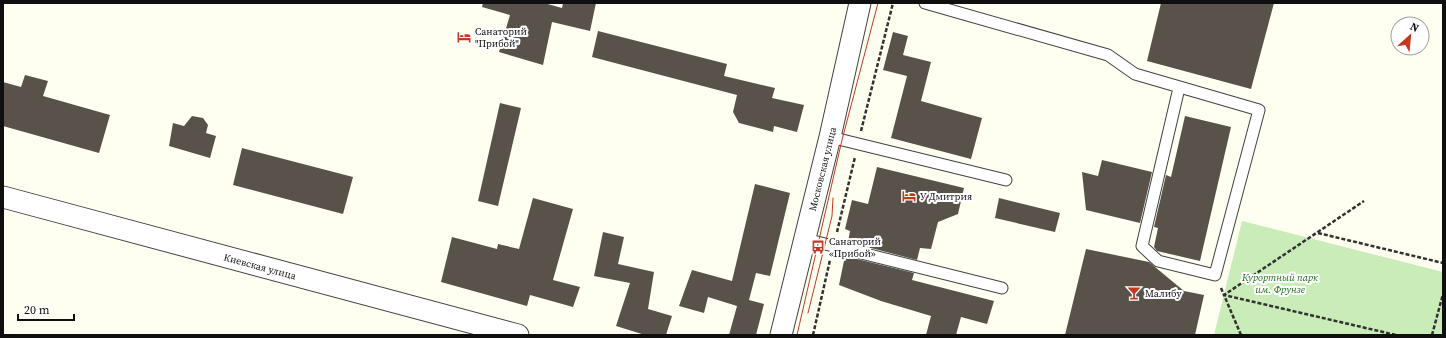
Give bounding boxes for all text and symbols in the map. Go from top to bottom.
north arrow [1390,16,1430,56]
text: N [1407,19,1421,36]
place label: Санаторий "Прибой" [475,25,528,50]
hotel icon: Санаторий "Прибой" [456,29,472,45]
street label: Московская улица [806,125,839,213]
hotel icon: У Дмитрия [901,188,917,204]
place label: У Дмитрия [920,190,972,203]
place label: Санаторий «Прибой» [829,235,882,260]
bus stop icon: Санаторий «Прибой» [810,239,826,255]
street label: Киевская улица [222,251,298,283]
park label: Курортный парк им. Фрунзе [1241,271,1318,296]
bar icon: Малибу [1126,285,1142,301]
place label: Малибу [1145,287,1182,300]
scale bar [18,296,74,322]
text: 20 m [24,302,50,318]

